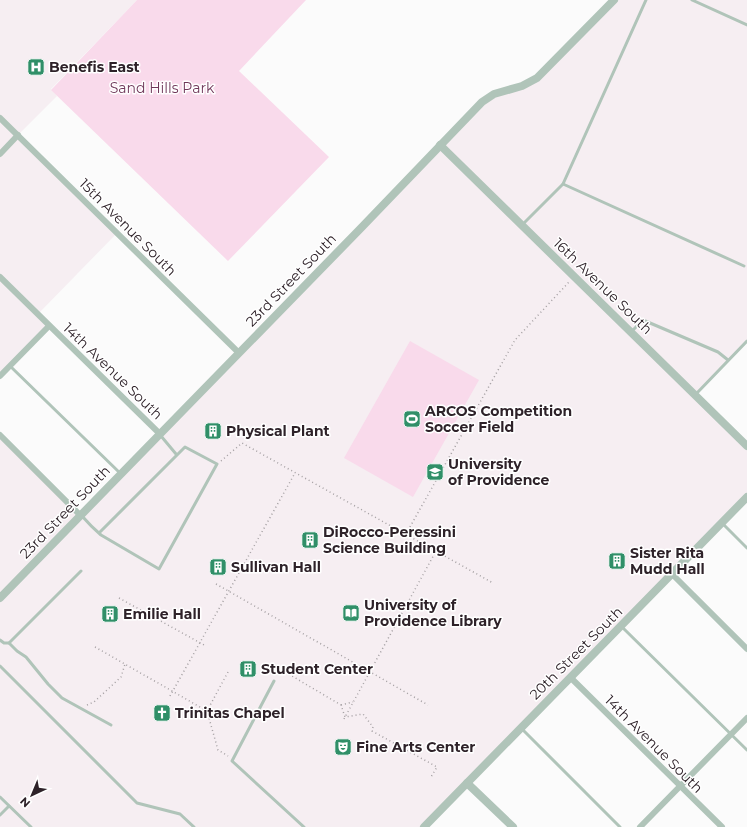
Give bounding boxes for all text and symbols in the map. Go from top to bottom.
hospital icon: Benefis East [26,57,46,77]
place label: Benefis East [49,58,140,76]
park label: Sand Hills Park [110,79,215,97]
street label: 15th Avenue South [76,175,180,279]
street label: 23rd Street South [242,230,340,330]
street label: 16th Avenue South [550,234,656,338]
street label: 14th Avenue South [59,319,167,423]
place label: ARCOS Competition Soccer Field [424,402,572,436]
sports icon: ARCOS Competition Soccer Field [402,409,422,429]
building icon: Physical Plant [203,421,223,441]
place label: Physical Plant [226,422,330,440]
place label: University of Providence [448,455,550,489]
street label: 23rd Street South [16,462,114,562]
school or university icon: University of Providence [425,462,445,482]
place label: DiRocco-Peressini Science Building [323,523,456,557]
building icon: DiRocco-Peressini Science Building [300,530,320,550]
place label: Sister Rita Mudd Hall [630,544,705,578]
building icon: Sister Rita Mudd Hall [607,551,627,571]
building icon: Sullivan Hall [208,557,228,577]
place label: Sullivan Hall [231,558,321,576]
place label: University of Providence Library [364,596,502,630]
library icon: University of Providence Library [341,603,361,623]
street label: 20th Street South [526,603,626,703]
building icon: Emilie Hall [100,604,120,624]
place label: Emilie Hall [123,605,201,623]
building icon: Student Center [238,659,258,679]
place label: Student Center [261,660,373,678]
street label: 14th Avenue South [601,691,707,797]
church icon: Trinitas Chapel [152,703,172,723]
place label: Trinitas Chapel [175,704,285,722]
theatre icon: Fine Arts Center [333,737,353,757]
place label: Fine Arts Center [356,738,475,756]
north arrow [12,775,52,815]
text: N [17,794,33,810]

